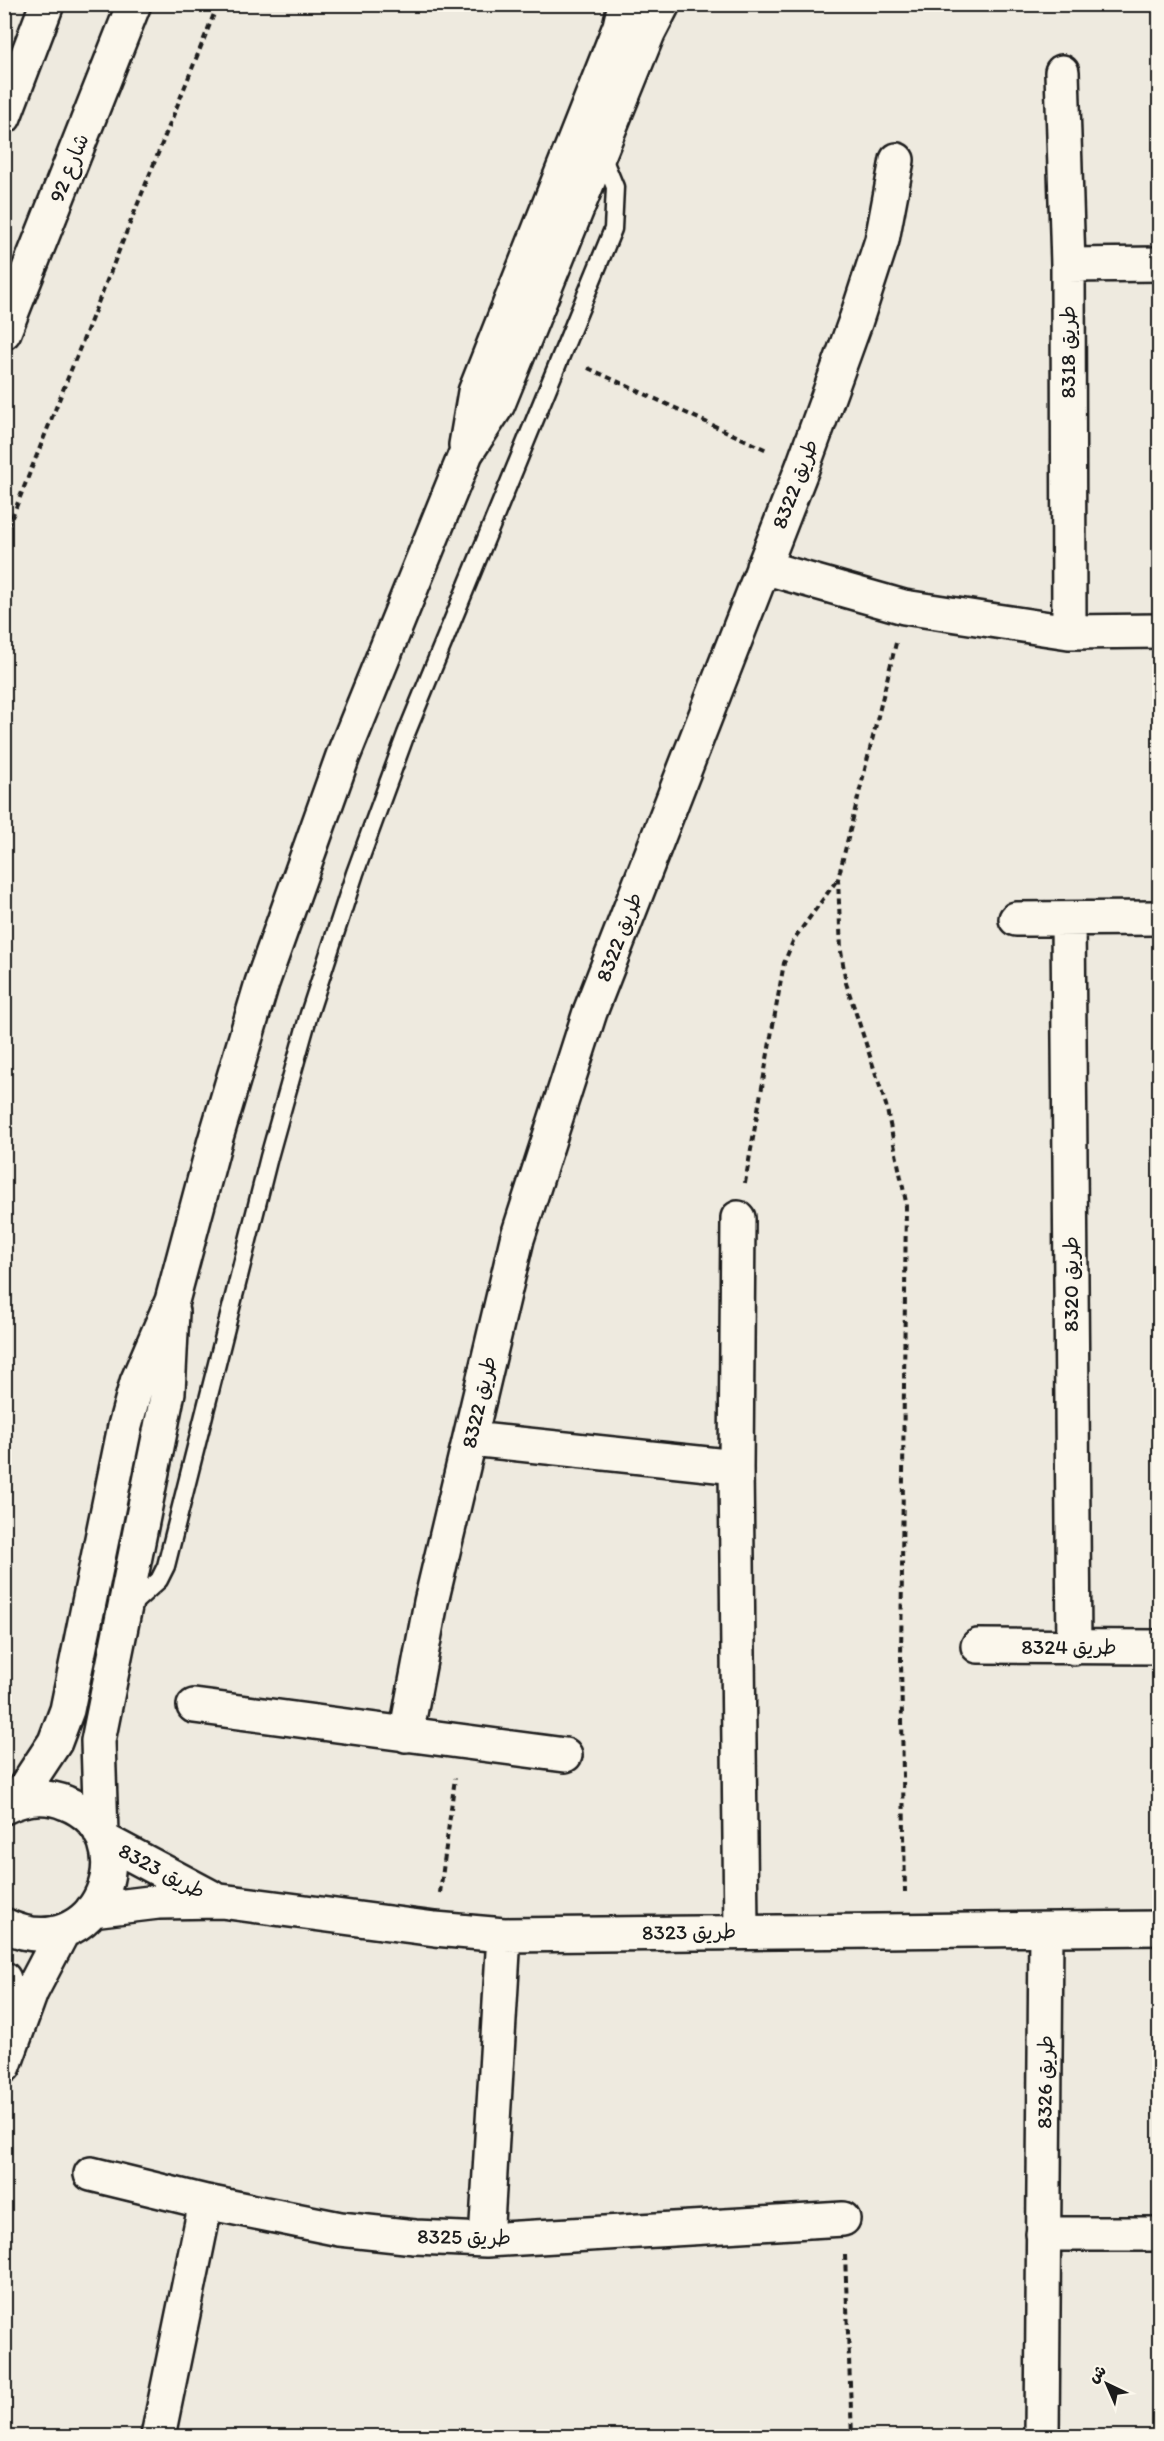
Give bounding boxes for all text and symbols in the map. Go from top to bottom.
street label: شارع 92 [43,130,96,207]
street label: طريق 8318 [1055,305,1080,399]
street label: طريق 8322 [766,436,823,532]
street label: طريق 8322 [590,889,647,985]
street label: طريق 8320 [1058,1236,1083,1332]
street label: طريق 8322 [456,1353,501,1450]
street label: طريق 8324 [1021,1634,1117,1659]
street label: طريق 8323 [115,1837,210,1904]
street label: طريق 8323 [642,1918,736,1945]
street label: طريق 8326 [1031,2035,1058,2129]
street label: طريق 8325 [417,2223,511,2250]
north arrow [1077,2354,1137,2414]
text: ش [1084,2361,1110,2387]

